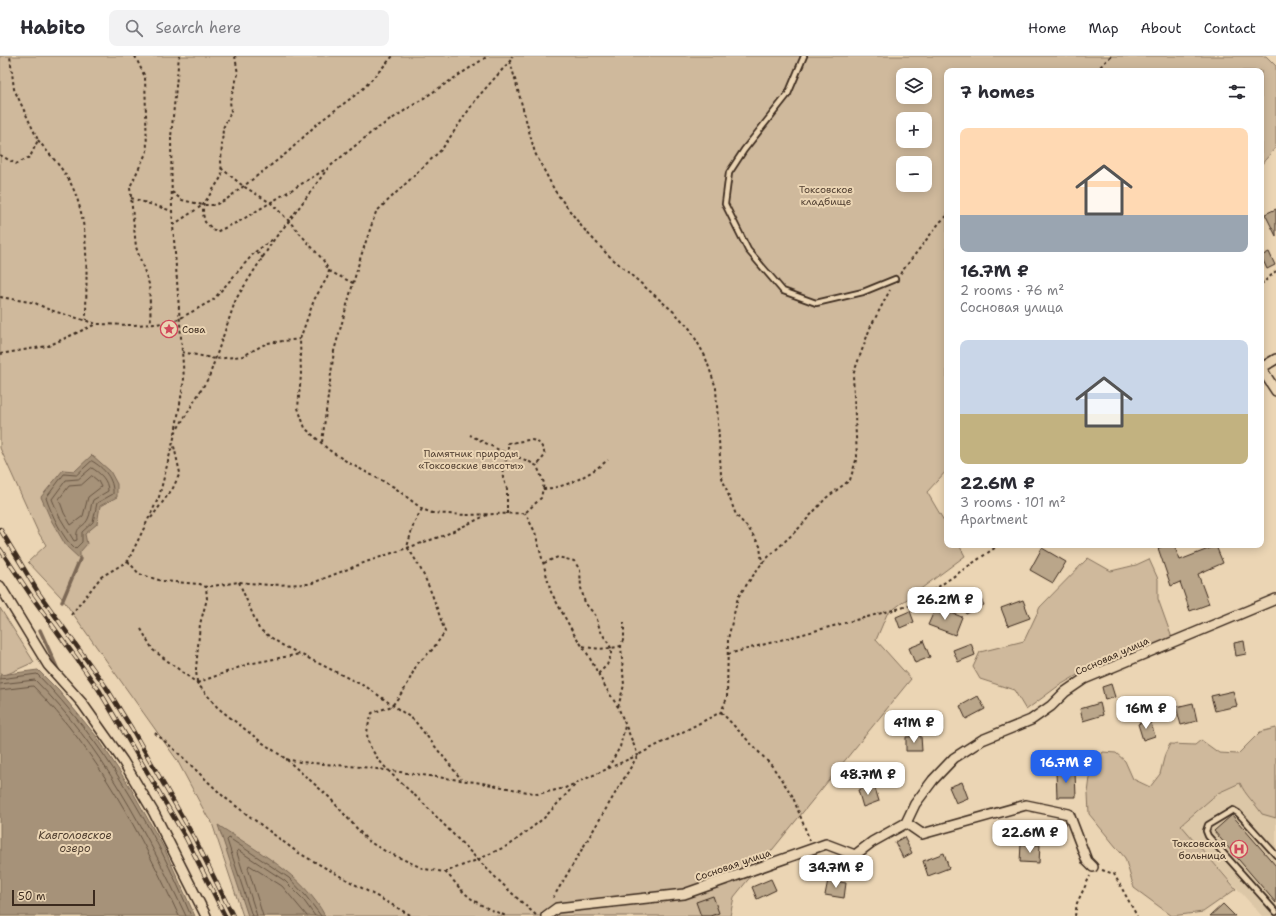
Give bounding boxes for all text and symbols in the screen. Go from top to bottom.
search box [109,10,389,46]
text: Habito [20,15,85,40]
icon: search [123,17,145,39]
text: Search here [155,18,241,38]
text: Home [1028,19,1067,37]
text: Map [1089,19,1119,37]
text: About [1141,19,1182,37]
text: Contact [1204,19,1256,37]
map controls [896,68,932,192]
button: layers [896,68,932,104]
text: 7 homes [960,81,1035,103]
icon: filters [1226,81,1248,103]
button: + [896,112,932,148]
icon: home [1068,154,1140,226]
button: − [896,156,932,192]
park label: Токсовское кладбище [799,183,853,208]
text: 16.7M ₽ [960,260,1029,282]
text: 2 rooms · 76 m² [960,282,1064,299]
text: Сосновая улица [960,299,1063,316]
place icon: Сова [159,319,179,339]
place label: Сова [182,323,206,336]
icon: home [1068,366,1140,438]
park label: Памятник природы «Токсовские высоты» [418,447,524,472]
text: 22.6M ₽ [960,472,1035,494]
text: 3 rooms · 101 m² [960,494,1066,511]
text: Apartment [960,511,1028,528]
pin: 26.2M ₽ [908,587,982,621]
text: 26.2M ₽ [916,591,974,608]
street label: Сосновая улица [1073,634,1152,678]
pin: 16M ₽ [1118,696,1174,730]
text: 16M ₽ [1125,700,1167,717]
pin: 41M ₽ [886,710,942,744]
text: 41M ₽ [893,714,935,731]
pin: 16.7M ₽ [1029,750,1103,784]
text: 16.7M ₽ [1040,754,1092,771]
pin: 48.7M ₽ [831,762,905,796]
text: 48.7M ₽ [840,766,896,783]
pin: 22.6M ₽ [993,820,1067,854]
text: 22.6M ₽ [1001,824,1059,841]
water label: Кавголовское озеро [38,828,112,856]
place label: Токсовская больница [1172,837,1227,862]
hospital icon: Токсовская больница [1229,839,1249,859]
street label: Сосновая улица [693,846,773,884]
pin: 34.7M ₽ [799,855,873,889]
text: 34.7M ₽ [808,859,864,876]
scale bar [12,888,95,907]
text: 50 m [18,889,46,904]

